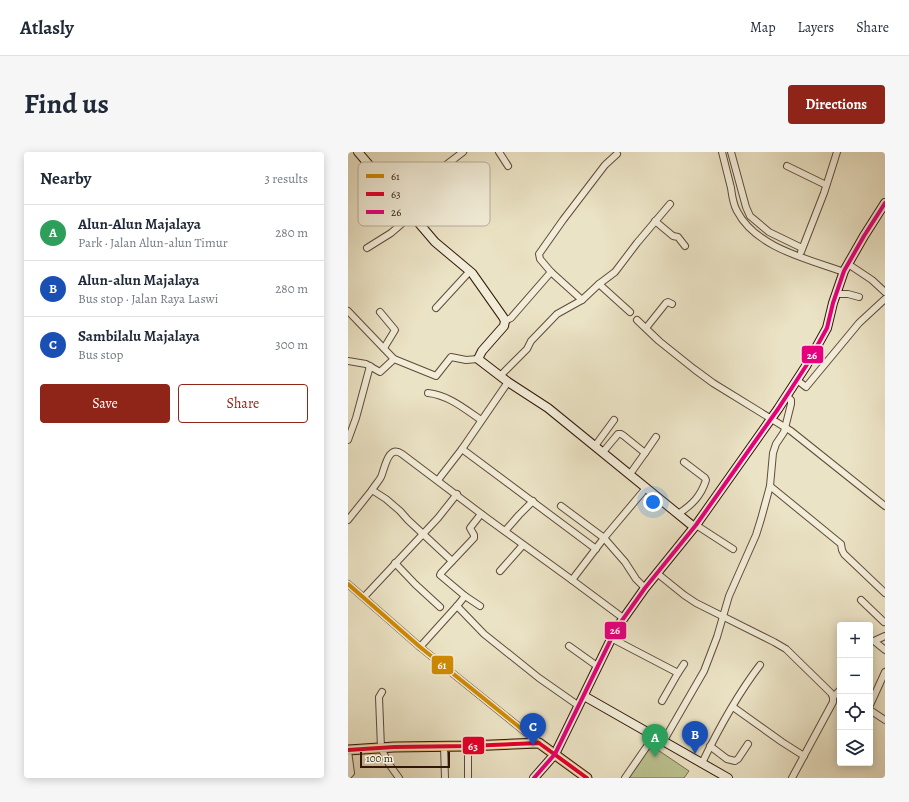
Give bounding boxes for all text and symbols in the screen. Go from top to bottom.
text: Atlasly [20,15,74,41]
text: Map [750,18,776,37]
text: Layers [798,18,834,37]
text: Share [856,18,889,37]
text: Find us [24,85,109,123]
button: Directions [788,85,885,124]
legend [358,162,490,226]
text: Nearby [40,167,91,190]
text: 61 [391,169,400,184]
text: 3 results [264,170,308,187]
text: 63 [391,187,401,202]
text: 26 [391,205,401,220]
text: Alun-Alun Majalaya [78,214,201,234]
text: A [49,224,57,241]
text: 280 m [275,224,308,241]
text: Park · Jalan Alun-alun Timur [78,234,228,251]
text: Alun-alun Majalaya [78,270,200,290]
text: B [49,280,57,297]
text: 280 m [275,280,308,297]
text: Bus stop · Jalan Raya Laswi [78,290,218,307]
text: Sambilalu Majalaya [78,326,200,346]
text: C [49,336,57,353]
text: 300 m [275,336,308,353]
line badge: 26 [801,345,824,364]
text: Bus stop [78,346,123,363]
text: 26 [807,348,817,363]
button: Save [40,384,170,423]
button: Share [178,384,308,423]
your location [643,492,663,512]
line badge: 26 [604,621,627,640]
map controls [837,622,873,766]
button: + [837,622,873,658]
text: 26 [610,623,620,638]
line badge: 61 [431,655,454,675]
text: 61 [437,658,447,673]
button: − [837,658,873,694]
button: locate [837,694,873,730]
pin: C [520,713,546,746]
pin: B [682,721,708,754]
pin: A [642,724,668,757]
button: layers [837,730,873,766]
line badge: 63 [462,736,485,755]
text: 63 [468,739,478,754]
scale bar [360,750,450,769]
text: 100 m [366,751,393,766]

